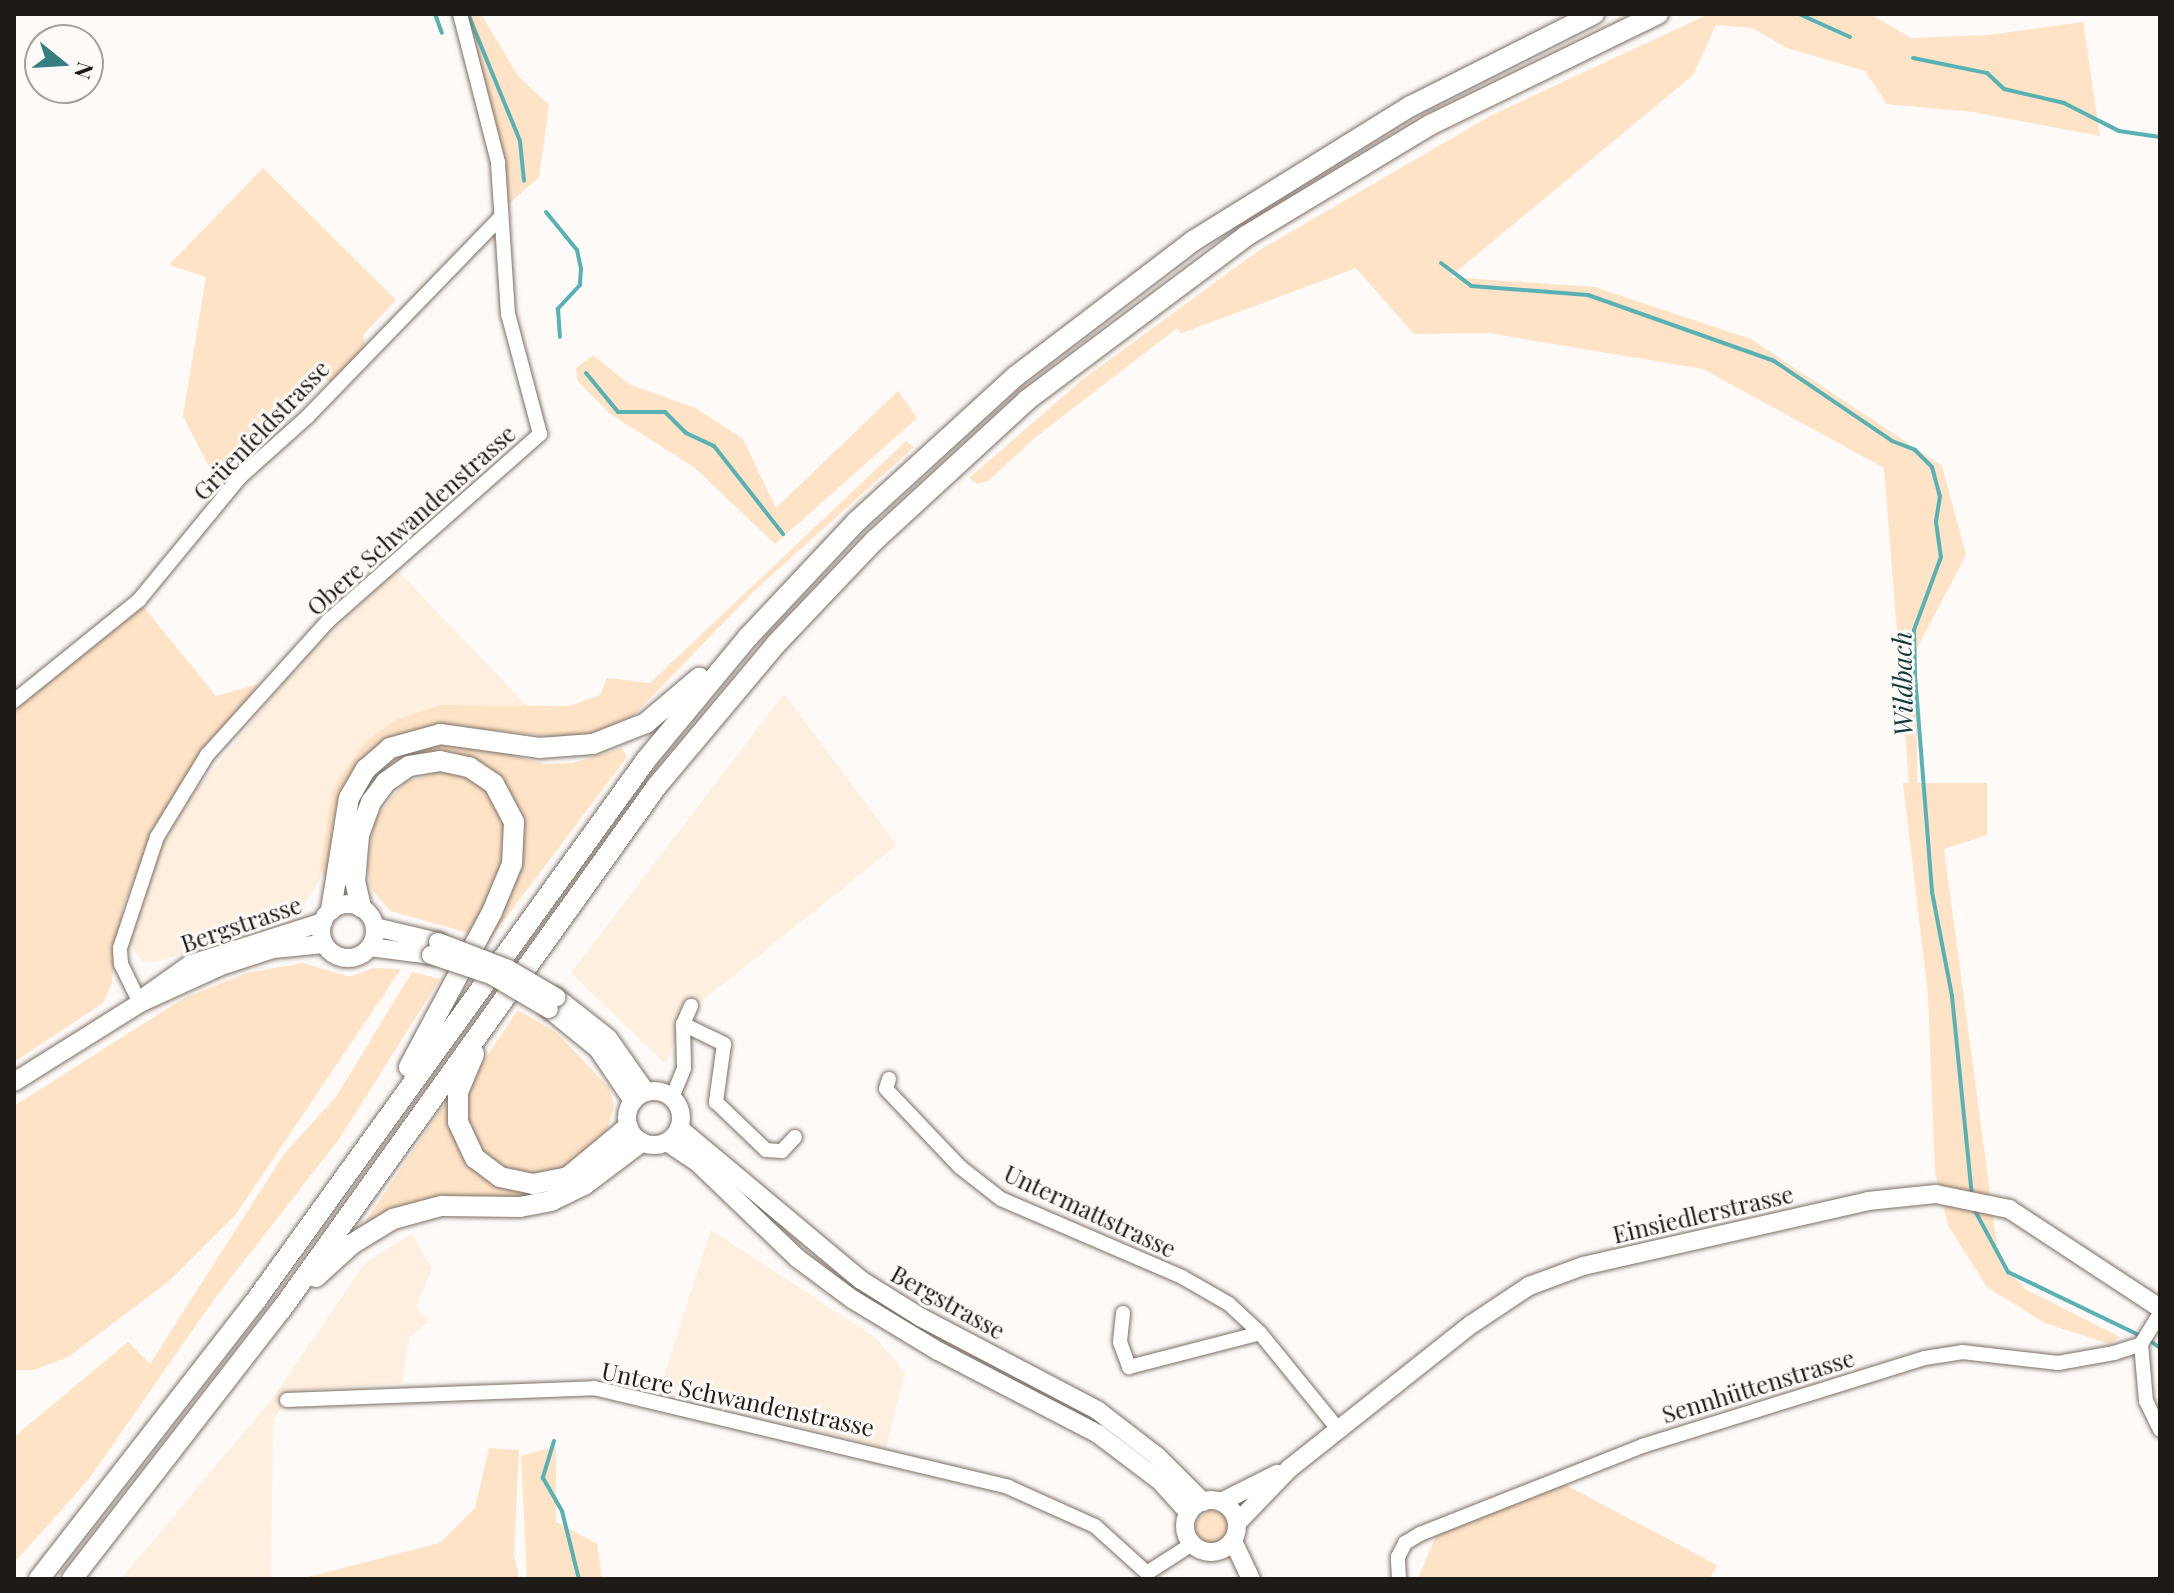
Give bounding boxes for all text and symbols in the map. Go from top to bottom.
north arrow [24,24,104,104]
text: N [68,59,102,83]
street label: Grüenfeldstrasse [187,354,335,506]
street label: Obere Schwandenstrasse [301,419,521,621]
water label: Wildbach [1885,631,1919,737]
street label: Bergstrasse [177,890,305,958]
street label: Untermattstrasse [999,1159,1181,1263]
street label: Einsiedlerstrasse [1610,1179,1796,1249]
street label: Bergstrasse [886,1259,1010,1345]
street label: Sennhüttenstrasse [1658,1343,1858,1429]
street label: Untere Schwandenstrasse [599,1356,877,1442]

